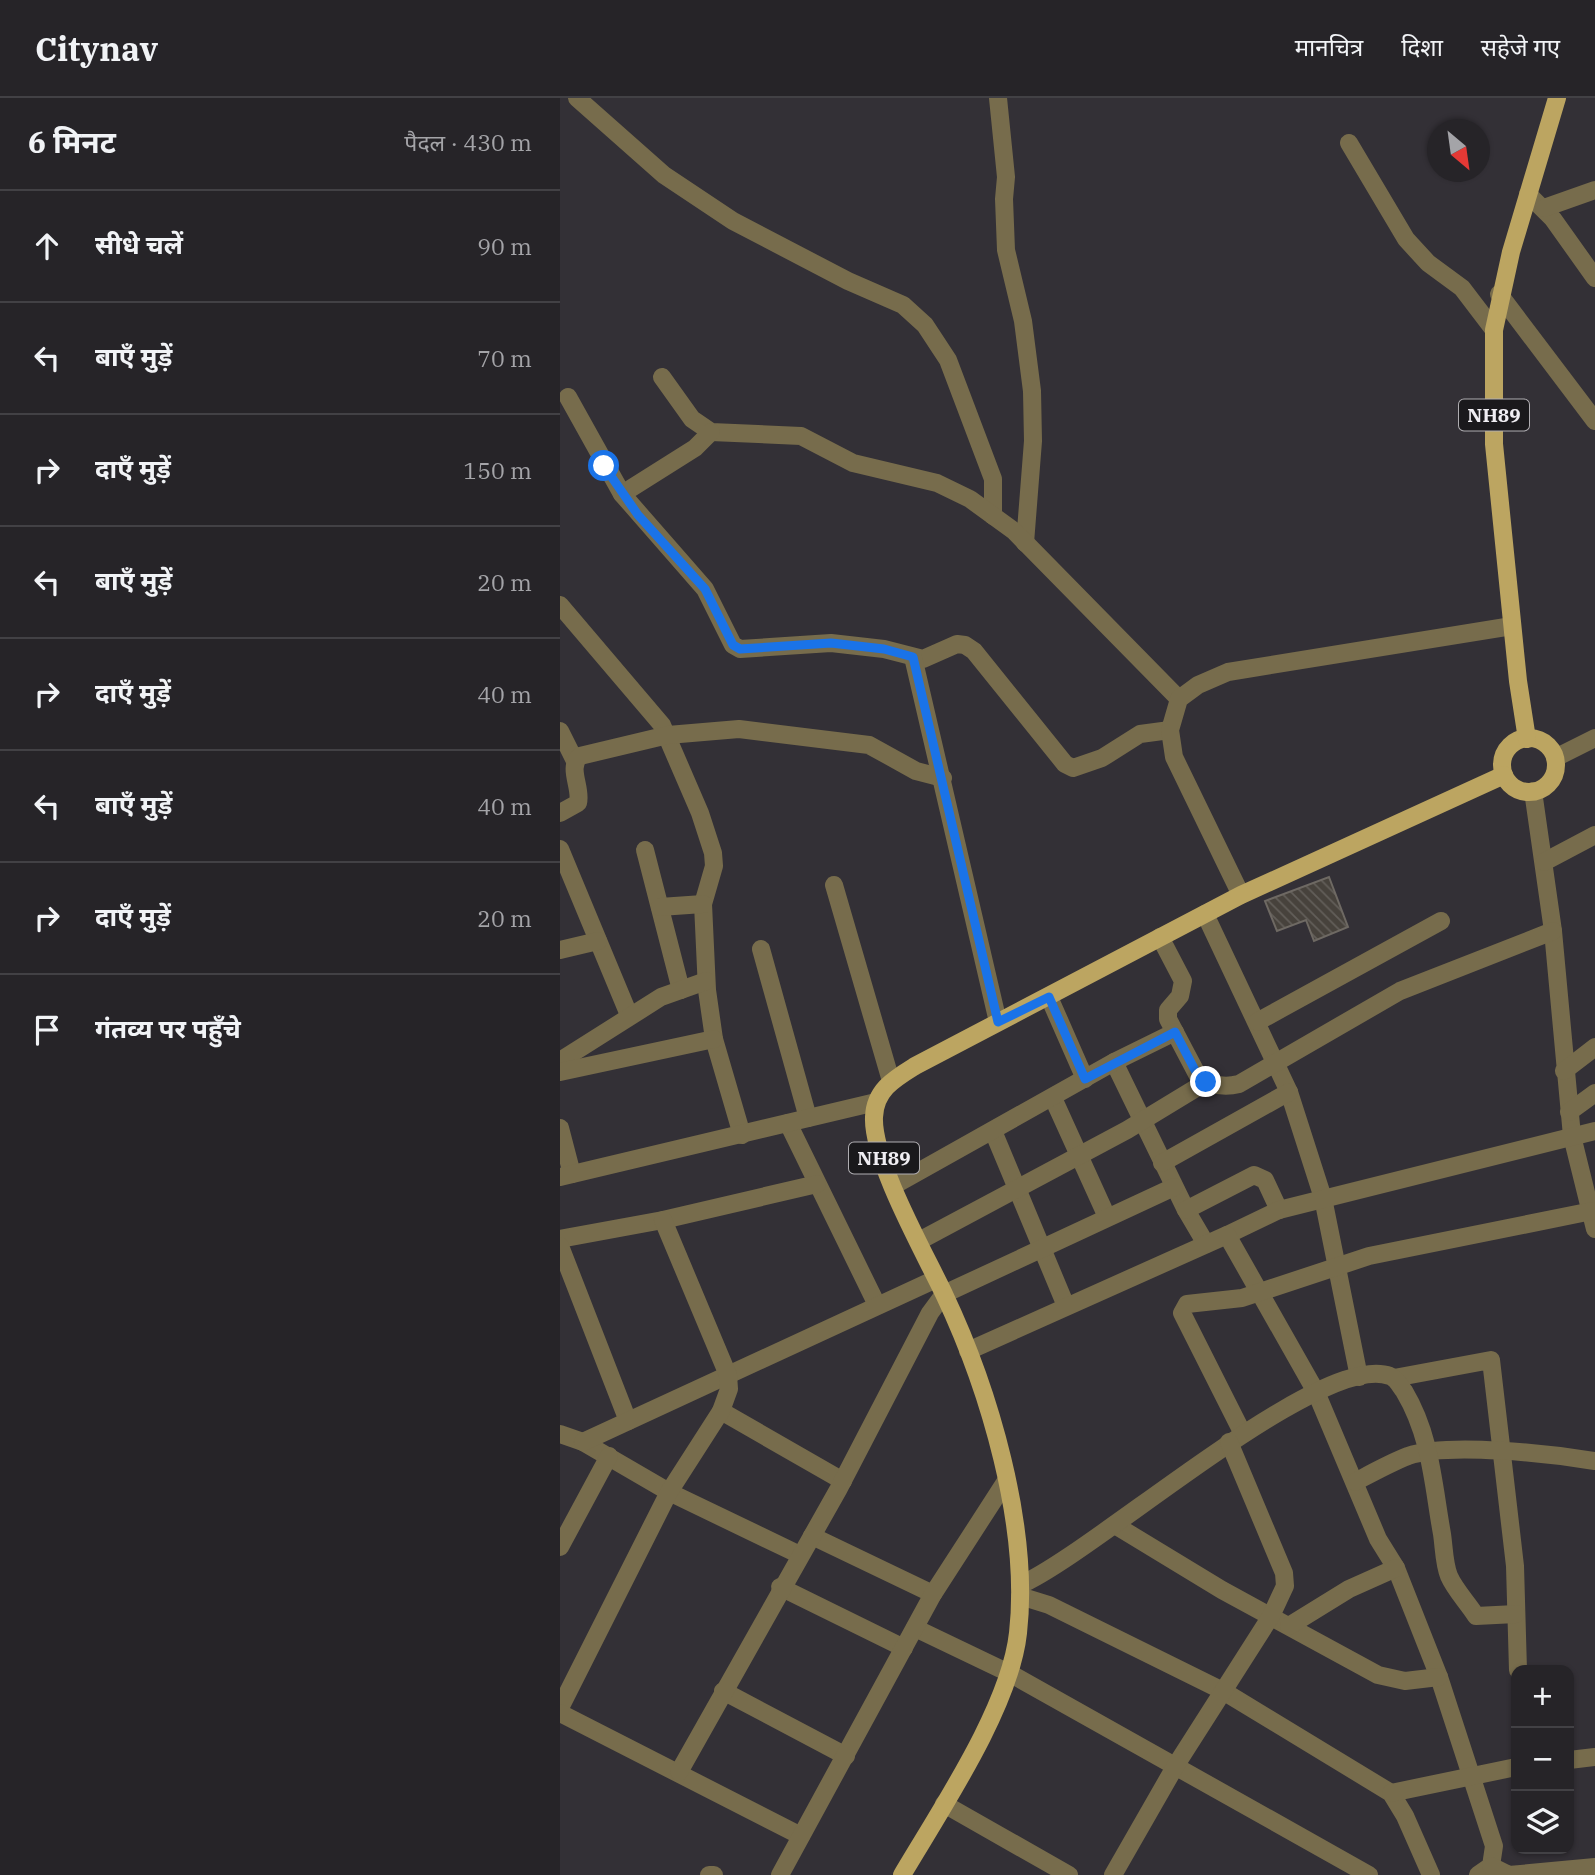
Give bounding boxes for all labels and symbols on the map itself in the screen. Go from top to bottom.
north arrow [1427,119,1490,182]
road number: NH89 [1459,400,1529,430]
route start [588,450,619,481]
route end [1190,1066,1221,1097]
road number: NH89 [849,1142,919,1174]

